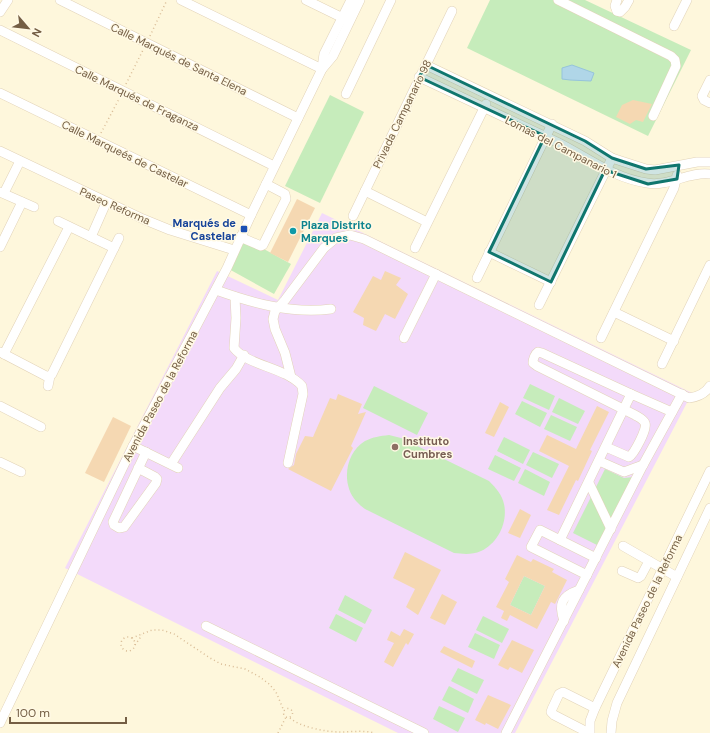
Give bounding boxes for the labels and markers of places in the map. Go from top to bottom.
place label: Marqués de Castelar [173,216,236,243]
place label: Plaza Distrito Marques [301,218,372,245]
marker: Marqués de Castelar [239,224,249,234]
marker: Plaza Distrito Marques [288,226,298,236]
place label: Instituto Cumbres [403,434,452,461]
marker: Instituto Cumbres [390,442,400,452]

